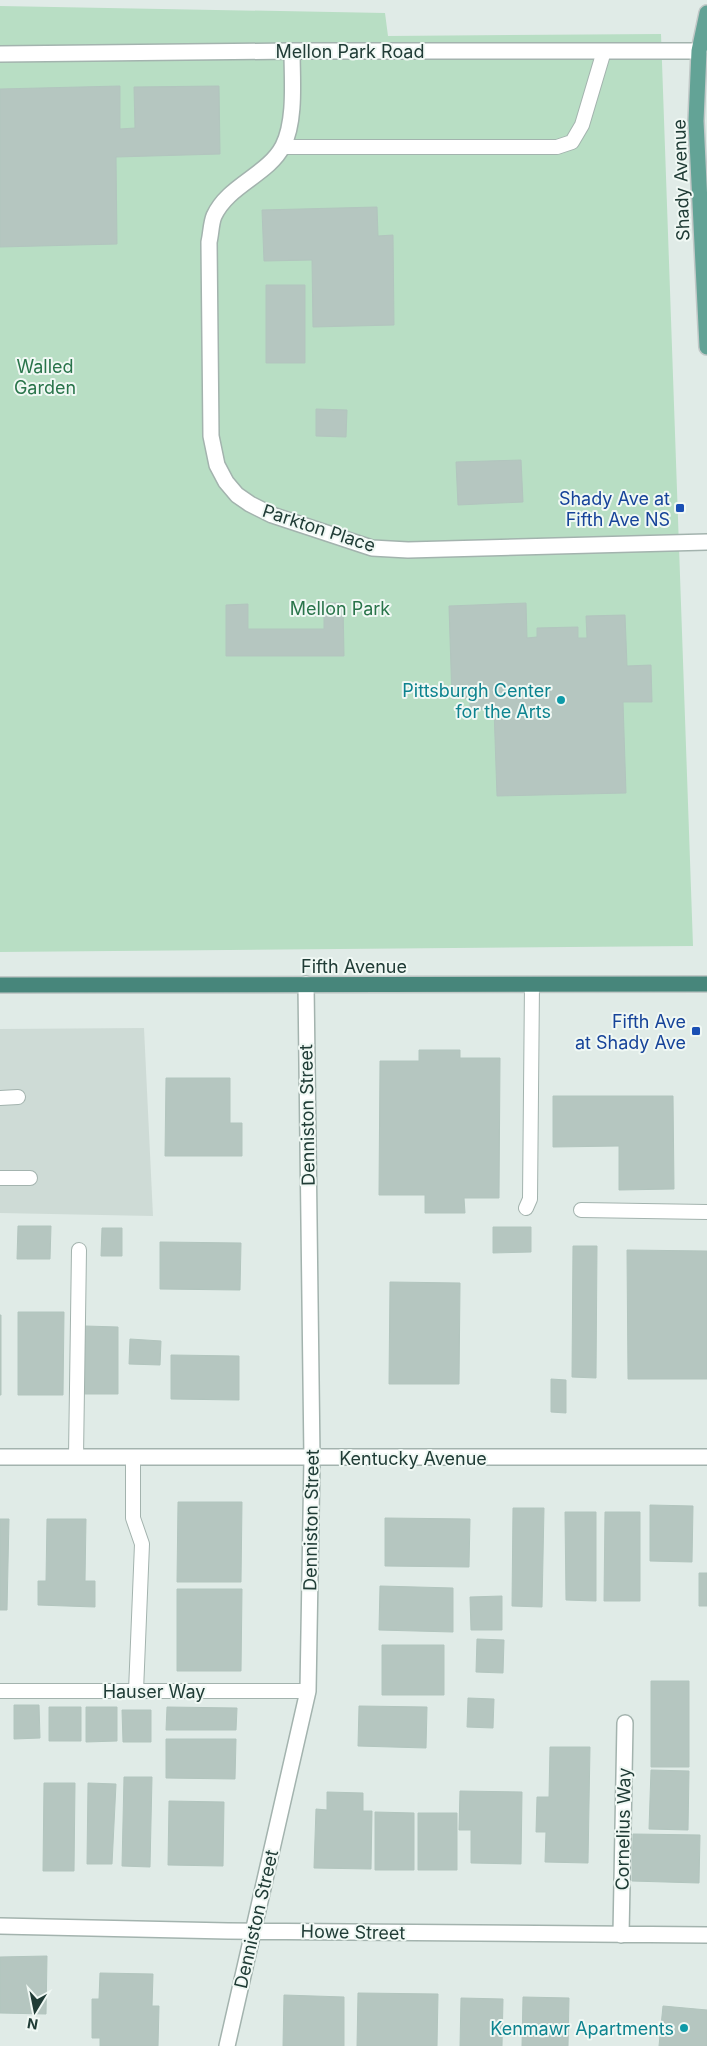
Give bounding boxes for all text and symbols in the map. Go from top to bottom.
street label: Mellon Park Road [276,41,424,62]
street label: Shady Avenue [668,119,694,241]
park label: Walled Garden [14,356,76,398]
place label: Shady Ave at Fifth Ave NS [559,488,670,530]
street label: Parkton Place [260,500,378,556]
marker: Shady Ave at Fifth Ave NS [674,502,686,514]
park label: Mellon Park [290,598,390,619]
place label: Pittsburgh Center for the Arts [402,680,551,722]
marker: Pittsburgh Center for the Arts [555,694,567,706]
street label: Fifth Avenue [301,956,407,977]
place label: Fifth Ave at Shady Ave [575,1011,686,1053]
marker: Fifth Ave at Shady Ave [690,1025,702,1037]
street label: Denniston Street [295,1044,319,1186]
street label: Kentucky Avenue [339,1448,487,1469]
street label: Denniston Street [299,1449,323,1591]
street label: Hauser Way [103,1681,205,1702]
street label: Cornelius Way [611,1767,635,1891]
street label: Denniston Street [230,1848,282,1990]
street label: Howe Street [301,1921,406,1943]
north arrow [10,1986,60,2036]
text: N [26,2015,39,2034]
place label: Kenmawr Apartments [490,2018,674,2039]
marker: Kenmawr Apartments [678,2022,690,2034]

